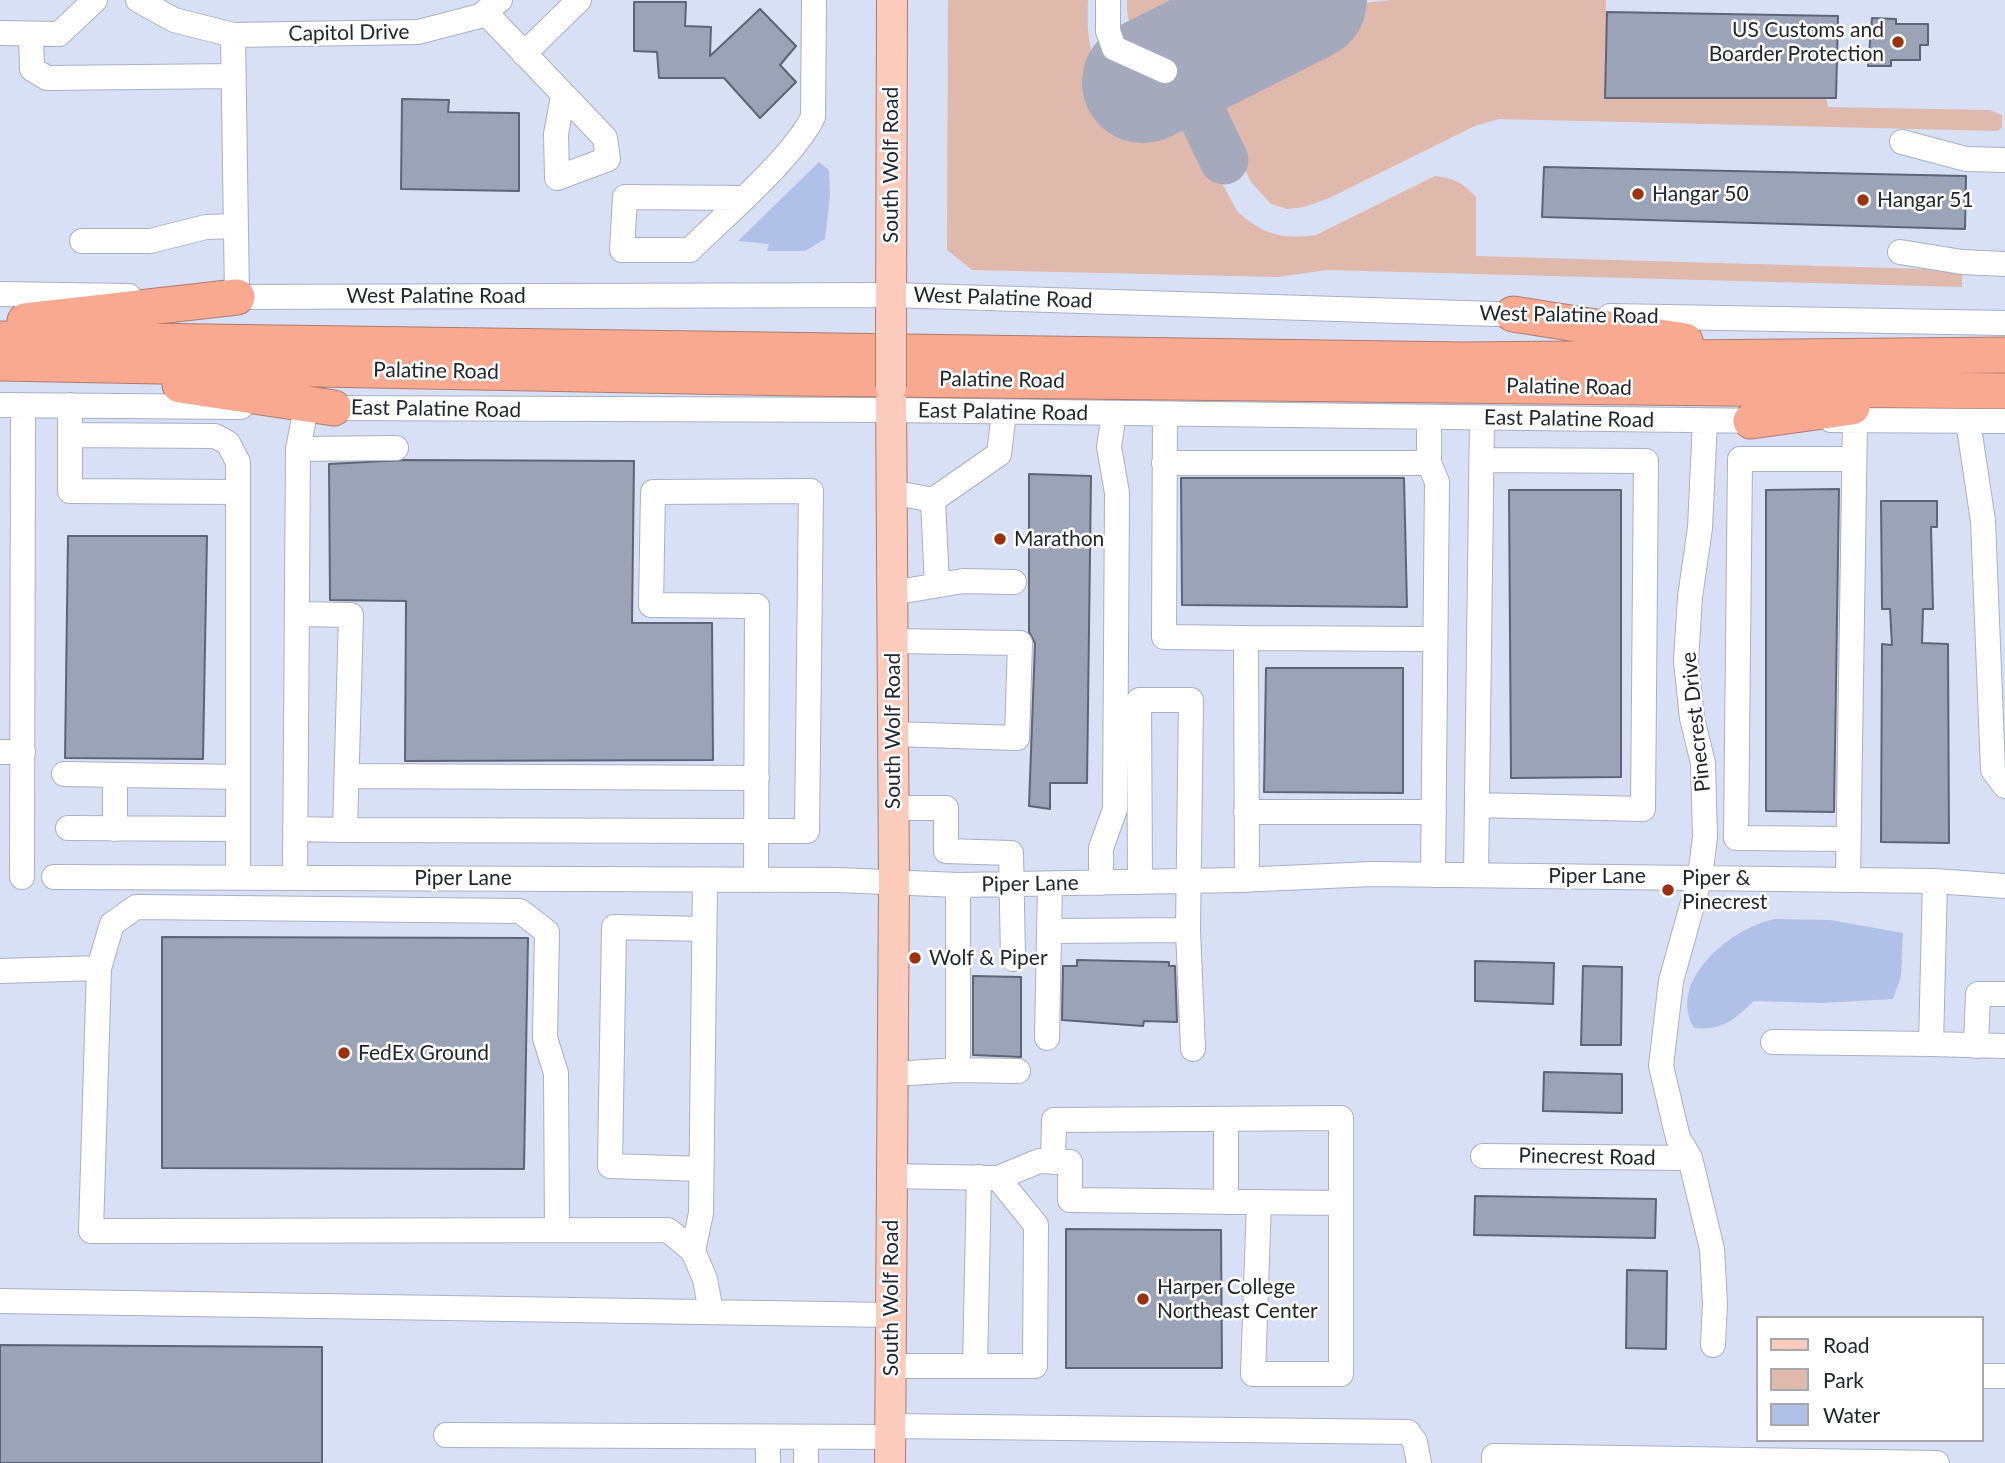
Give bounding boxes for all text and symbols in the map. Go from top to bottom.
place label: US Customs and Boarder Protection [1709,17,1884,67]
street label: Capitol Drive [288,19,410,47]
marker: US Customs and Boarder Protection [1890,34,1906,50]
street label: South Wolf Road [878,87,904,243]
place label: Hangar 50 [1652,181,1749,207]
marker: Hangar 50 [1630,186,1646,202]
place label: Hangar 51 [1877,187,1974,213]
marker: Hangar 51 [1855,192,1871,208]
street label: West Palatine Road [913,282,1093,314]
street label: West Palatine Road [346,283,526,309]
street label: West Palatine Road [1479,301,1659,329]
street label: Palatine Road [373,357,499,385]
street label: Palatine Road [939,366,1065,394]
street label: Palatine Road [1506,373,1632,401]
street label: East Palatine Road [351,395,521,423]
street label: East Palatine Road [918,398,1088,426]
street label: East Palatine Road [1484,405,1654,433]
place label: Marathon [1014,526,1104,552]
marker: Marathon [992,531,1008,547]
street label: Pinecrest Drive [1676,651,1716,793]
street label: South Wolf Road [880,653,906,809]
street label: Piper Lane [1548,863,1646,889]
street label: Piper Lane [414,865,512,891]
place label: Piper & Pinecrest [1682,865,1767,915]
street label: Piper Lane [981,871,1079,897]
marker: Piper & Pinecrest [1660,882,1676,898]
place label: Wolf & Piper [929,945,1048,971]
marker: Wolf & Piper [907,950,923,966]
place label: FedEx Ground [358,1040,489,1066]
marker: FedEx Ground [336,1045,352,1061]
street label: Pinecrest Road [1518,1143,1656,1171]
street label: South Wolf Road [878,1220,904,1376]
place label: Harper College Northeast Center [1157,1274,1318,1324]
marker: Harper College Northeast Center [1135,1291,1151,1307]
legend [1756,1316,1984,1442]
text: Road [1823,1332,1870,1357]
text: Park [1823,1367,1864,1392]
text: Water [1823,1402,1880,1427]

